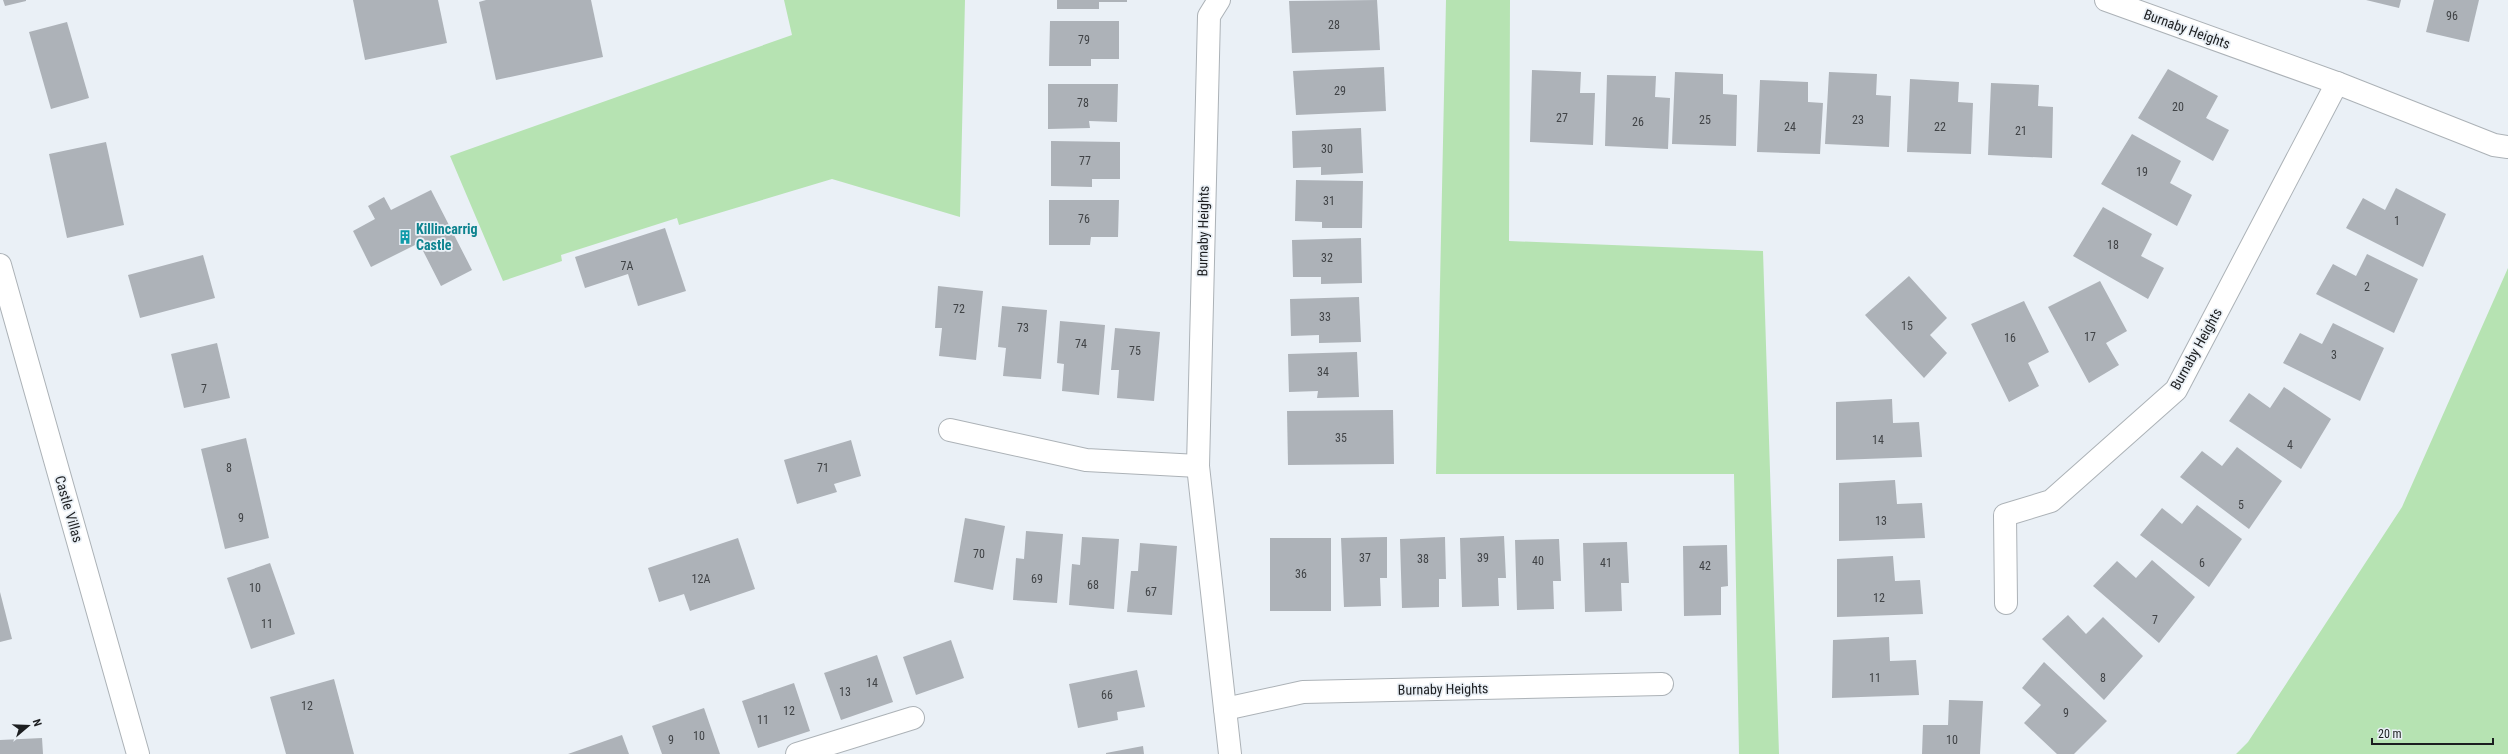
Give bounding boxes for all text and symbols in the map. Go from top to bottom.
street label: Burnaby Heights [2142,6,2232,52]
house number: 96 [2446,9,2458,23]
house number: 28 [1328,18,1340,32]
house number: 79 [1078,33,1090,47]
house number: 29 [1334,84,1346,98]
house number: 78 [1077,96,1089,110]
house number: 20 [2172,100,2184,114]
house number: 27 [1556,111,1568,125]
house number: 25 [1699,113,1711,127]
house number: 23 [1852,113,1864,127]
house number: 26 [1632,115,1644,129]
house number: 24 [1784,120,1796,134]
house number: 22 [1934,120,1946,134]
house number: 21 [2015,124,2027,138]
house number: 30 [1321,142,1333,156]
house number: 77 [1079,154,1091,168]
house number: 19 [2136,165,2148,179]
street label: Burnaby Heights [1194,186,1212,276]
house number: 31 [1323,194,1335,208]
house number: 76 [1078,212,1090,226]
house number: 1 [2394,214,2400,228]
place label: Killincarrig Castle [416,221,478,253]
building icon: Killincarrig Castle [397,229,413,245]
house number: 18 [2107,238,2119,252]
house number: 32 [1321,251,1333,265]
house number: 7A [621,259,634,273]
house number: 2 [2364,280,2370,294]
house number: 72 [953,302,965,316]
street label: Burnaby Heights [2167,305,2225,393]
house number: 33 [1319,310,1331,324]
house number: 15 [1901,319,1913,333]
house number: 73 [1017,321,1029,335]
house number: 17 [2084,330,2096,344]
house number: 16 [2004,331,2016,345]
house number: 74 [1075,337,1087,351]
house number: 75 [1129,344,1141,358]
house number: 3 [2331,348,2337,362]
house number: 34 [1317,365,1329,379]
house number: 7 [201,382,207,396]
house number: 35 [1335,431,1347,445]
house number: 14 [1872,433,1884,447]
house number: 4 [2287,438,2293,452]
house number: 8 [226,461,232,475]
house number: 71 [817,461,829,475]
street label: Castle Villas [52,474,86,544]
house number: 5 [2238,498,2244,512]
house number: 9 [238,511,244,525]
house number: 13 [1875,514,1887,528]
house number: 70 [973,547,985,561]
house number: 37 [1359,551,1371,565]
house number: 39 [1477,551,1489,565]
house number: 38 [1417,552,1429,566]
house number: 40 [1532,554,1544,568]
house number: 41 [1600,556,1612,570]
house number: 6 [2199,556,2205,570]
house number: 42 [1699,559,1711,573]
house number: 36 [1295,567,1307,581]
house number: 12A [692,572,710,586]
house number: 69 [1031,572,1043,586]
house number: 68 [1087,578,1099,592]
house number: 10 [249,581,261,595]
house number: 67 [1145,585,1157,599]
house number: 12 [1873,591,1885,605]
house number: 7 [2152,613,2158,627]
house number: 11 [261,617,273,631]
house number: 11 [1869,671,1881,685]
house number: 8 [2100,671,2106,685]
house number: 14 [866,676,878,690]
street label: Burnaby Heights [1398,680,1488,698]
house number: 13 [839,685,851,699]
house number: 66 [1101,688,1113,702]
house number: 12 [301,699,313,713]
house number: 12 [783,704,795,718]
north arrow [8,706,48,746]
house number: 9 [2063,706,2069,720]
house number: 11 [757,713,769,727]
text: N [30,718,44,728]
scale bar [2372,720,2493,746]
text: 20 m [2378,727,2402,741]
house number: 10 [693,729,705,743]
house number: 9 [668,733,674,747]
house number: 10 [1946,733,1958,747]

